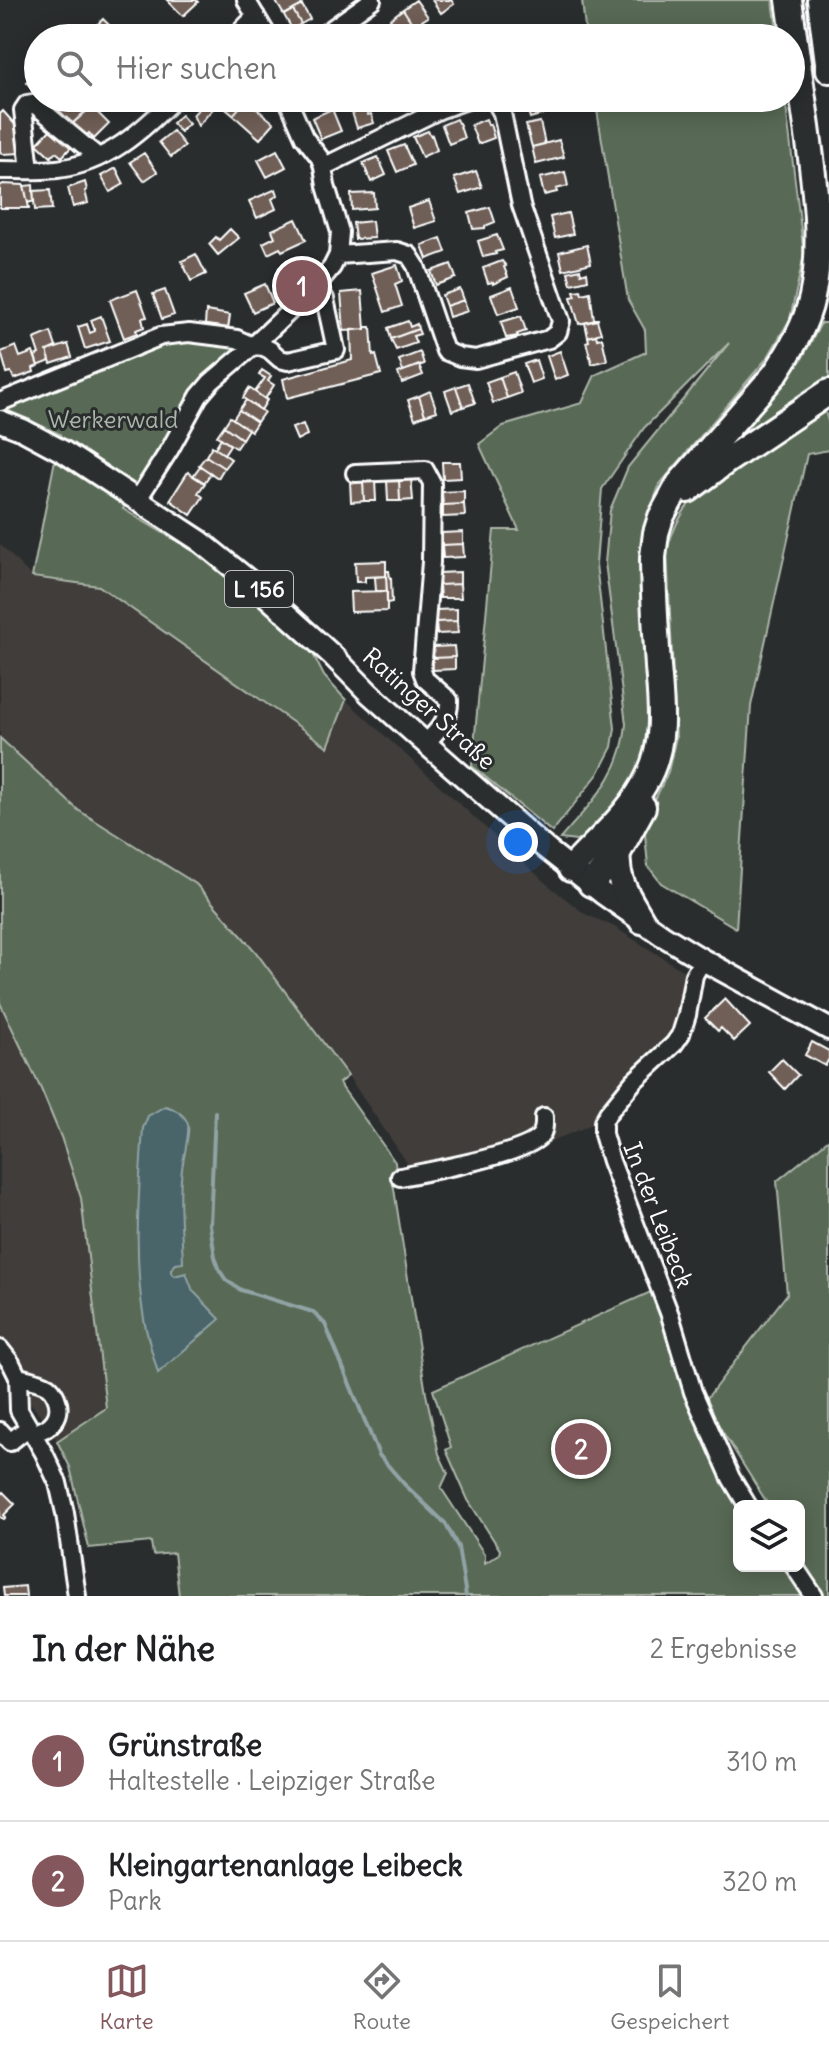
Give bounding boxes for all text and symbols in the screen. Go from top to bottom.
search box [24,24,805,112]
icon: search [52,46,96,90]
text: Hier suchen [116,49,277,87]
pin: 1 [276,256,328,316]
park label: Werkerwald [48,404,178,434]
road number: L 156 [225,571,293,607]
street label: Ratinger Straße [357,641,502,776]
your location [498,822,538,862]
street label: In der Leibeck [617,1138,700,1292]
pin: 2 [555,1419,607,1479]
map controls [733,1500,805,1572]
button: layers [733,1500,805,1572]
text: In der Nähe [32,1627,215,1670]
text: 2 Ergebnisse [650,1632,797,1665]
text: Grünstraße [108,1726,262,1764]
text: 1 [53,1745,63,1778]
text: 310 m [726,1745,797,1778]
text: Haltestelle · Leipziger Straße [108,1764,435,1797]
text: Kleingartenanlage Leibeck [108,1846,463,1884]
text: 2 [51,1865,65,1898]
text: 320 m [722,1865,797,1898]
text: Park [108,1884,162,1917]
tab: Karte [100,1959,154,2035]
tab: Route [353,1959,411,2035]
tab: Gespeichert [610,1959,729,2035]

